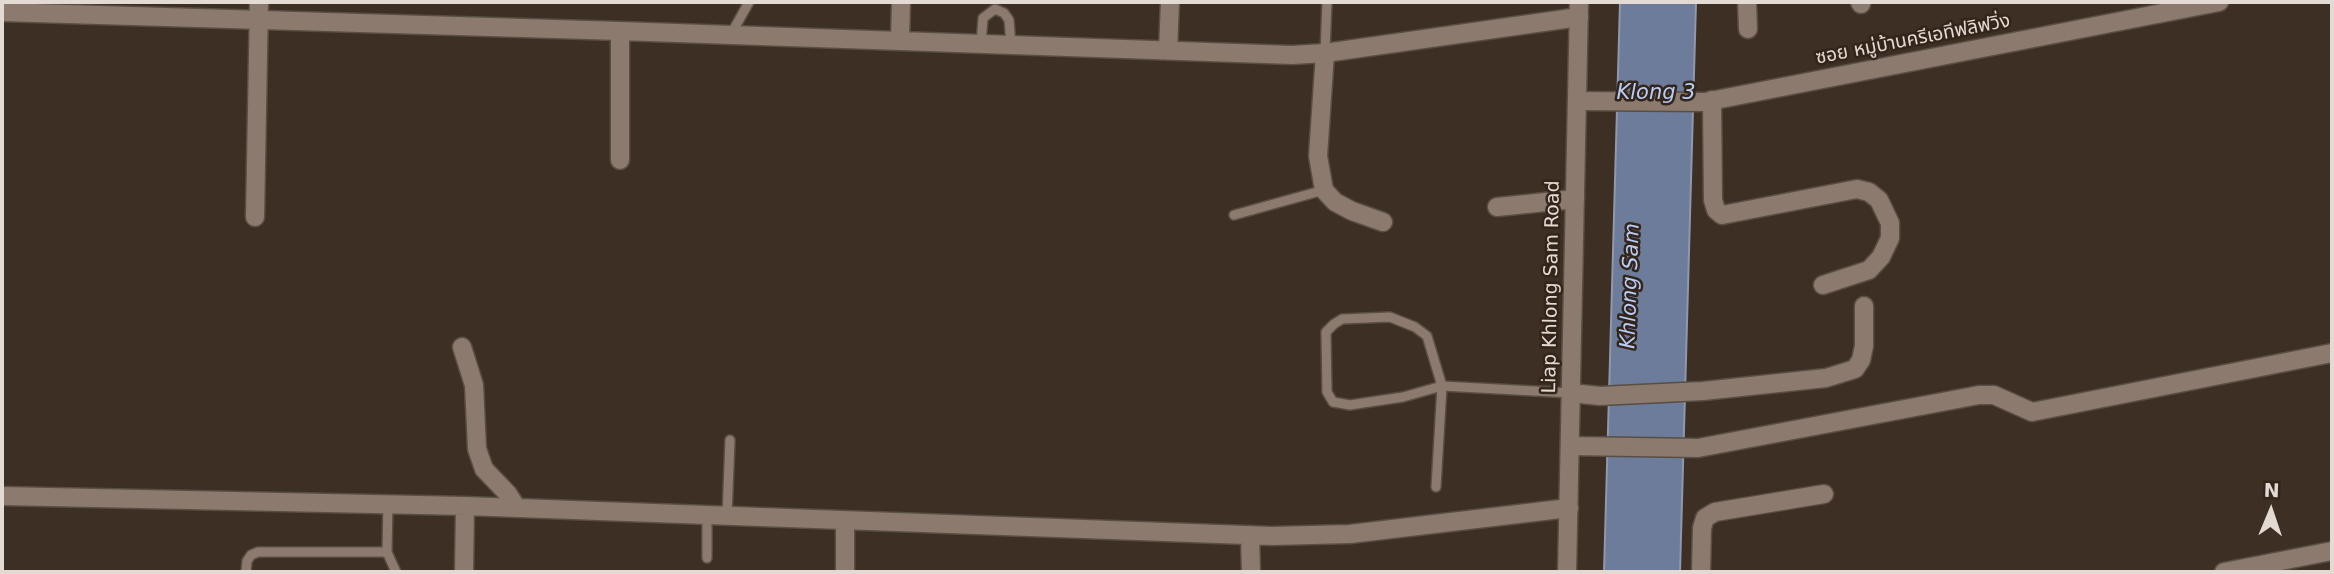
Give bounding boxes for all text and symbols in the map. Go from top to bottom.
street label: ซอย หมู่บ้านครีเอทีฟลิฟวิ่ง [1814,10,2012,70]
water label: Klong 3 [1616,81,1696,107]
street label: Liap Khlong Sam Road [1539,180,1565,394]
water label: Khlong Sam [1616,223,1646,349]
north arrow [2236,476,2306,546]
text: N [2263,479,2280,501]

